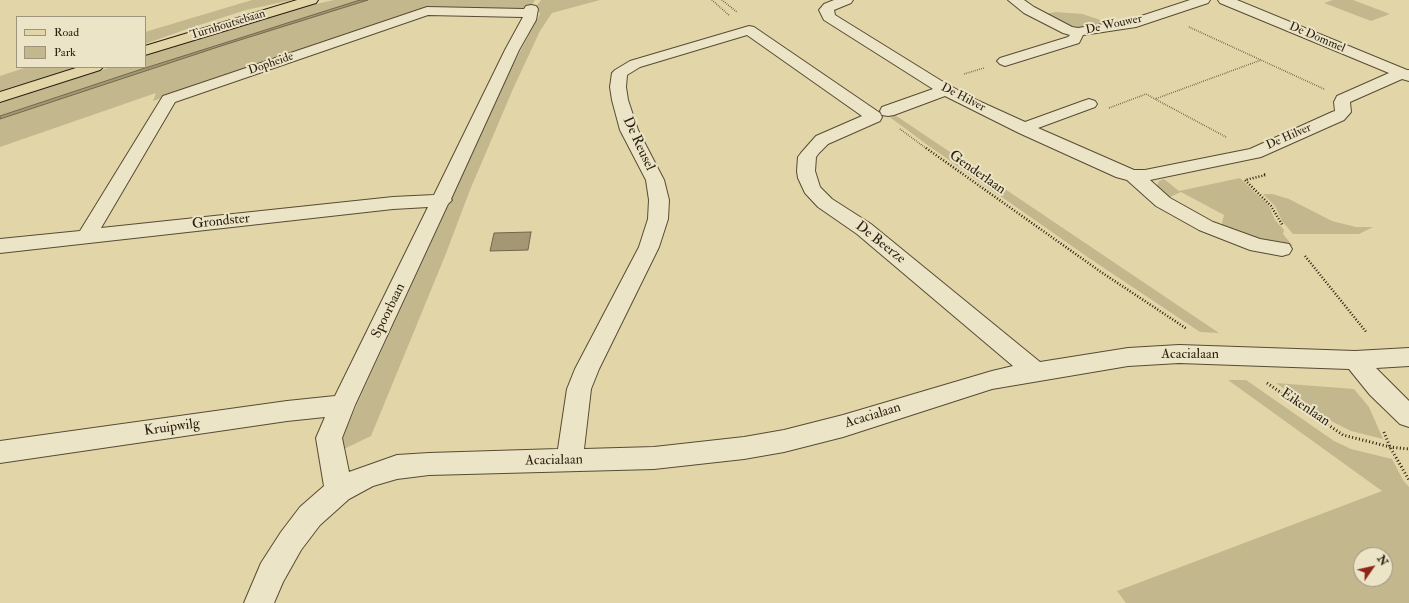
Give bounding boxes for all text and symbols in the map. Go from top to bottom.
street label: Turnhoutsebaan [189,7,267,43]
street label: De Wouwer [1085,12,1143,38]
legend [16,16,146,68]
street label: De Dommel [1287,20,1347,56]
text: Road [54,25,79,40]
text: Park [54,45,76,60]
street label: Dopheide [246,50,296,78]
street label: De Hilver [938,81,988,115]
street label: De Reusel [618,114,658,174]
street label: De Hilver [1264,121,1314,153]
street label: Genderlaan [946,147,1008,199]
street label: Grondster [191,211,251,233]
street label: De Beerze [852,218,908,268]
street label: Spoorbaan [368,281,410,341]
street label: Acacialaan [1161,347,1219,363]
street label: Eikenlaan [1277,385,1333,431]
street label: Acacialaan [843,400,903,432]
street label: Kruipwilg [143,416,201,440]
street label: Acacialaan [525,452,583,470]
north arrow [1353,547,1393,587]
text: N [1374,553,1391,568]

